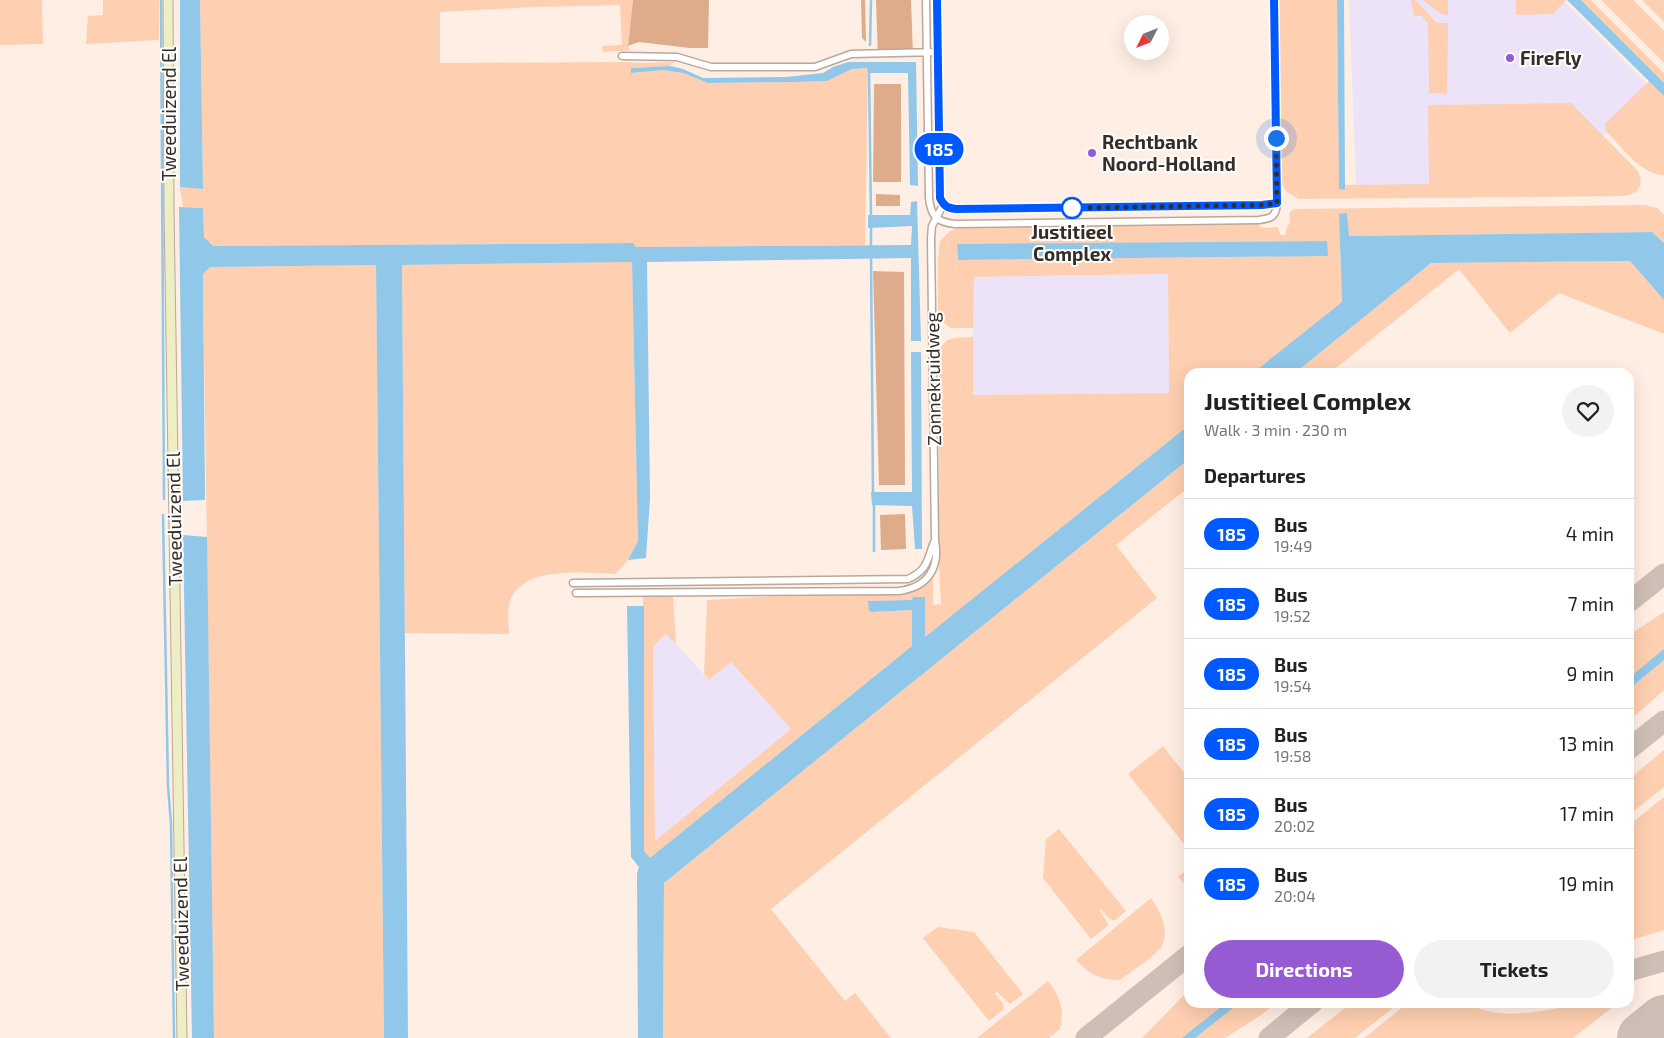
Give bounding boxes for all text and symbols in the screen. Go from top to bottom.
north arrow [1124,15,1169,60]
map controls [1124,15,1169,60]
street label: Tweeduizend El [157,46,180,181]
place label: FireFly [1520,46,1582,70]
marker: FireFly [1504,52,1516,64]
your location [1264,126,1289,151]
place label: Rechtbank Noord-Holland [1102,130,1236,175]
line badge: 185 [910,133,968,165]
text: 185 [925,138,953,160]
marker: Rechtbank Noord-Holland [1086,147,1098,159]
marker: Justitieel Complex [1061,197,1083,219]
place label: Justitieel Complex [1031,220,1114,265]
street label: Zonnekruidweg [920,311,945,446]
button: heart [1562,385,1614,437]
text: Justitieel Complex [1204,386,1411,415]
text: Walk · 3 min · 230 m [1204,420,1347,439]
street label: Tweeduizend El [161,451,186,586]
text: Departures [1204,464,1306,487]
text: Bus [1274,513,1308,536]
text: 4 min [1566,522,1614,545]
text: 185 [1217,523,1246,545]
text: 19:49 [1274,536,1312,555]
text: Bus [1274,583,1308,606]
text: 7 min [1568,592,1614,615]
text: 185 [1217,593,1246,615]
text: 19:52 [1274,606,1311,625]
text: Bus [1274,653,1308,676]
text: 9 min [1566,662,1614,685]
text: 185 [1217,663,1246,685]
text: 19:54 [1274,676,1312,695]
text: Bus [1274,723,1308,746]
text: 13 min [1559,732,1614,755]
text: 185 [1217,733,1246,755]
text: 19:58 [1274,746,1312,765]
text: Bus [1274,793,1308,816]
text: 17 min [1560,802,1614,825]
text: 185 [1217,803,1246,825]
text: 20:02 [1274,816,1315,835]
street label: Tweeduizend El [168,856,193,991]
text: Bus [1274,863,1308,886]
text: 19 min [1559,872,1614,895]
text: 185 [1217,873,1246,895]
text: 20:04 [1274,886,1316,905]
button: Directions [1204,940,1404,998]
button: Tickets [1414,940,1614,998]

